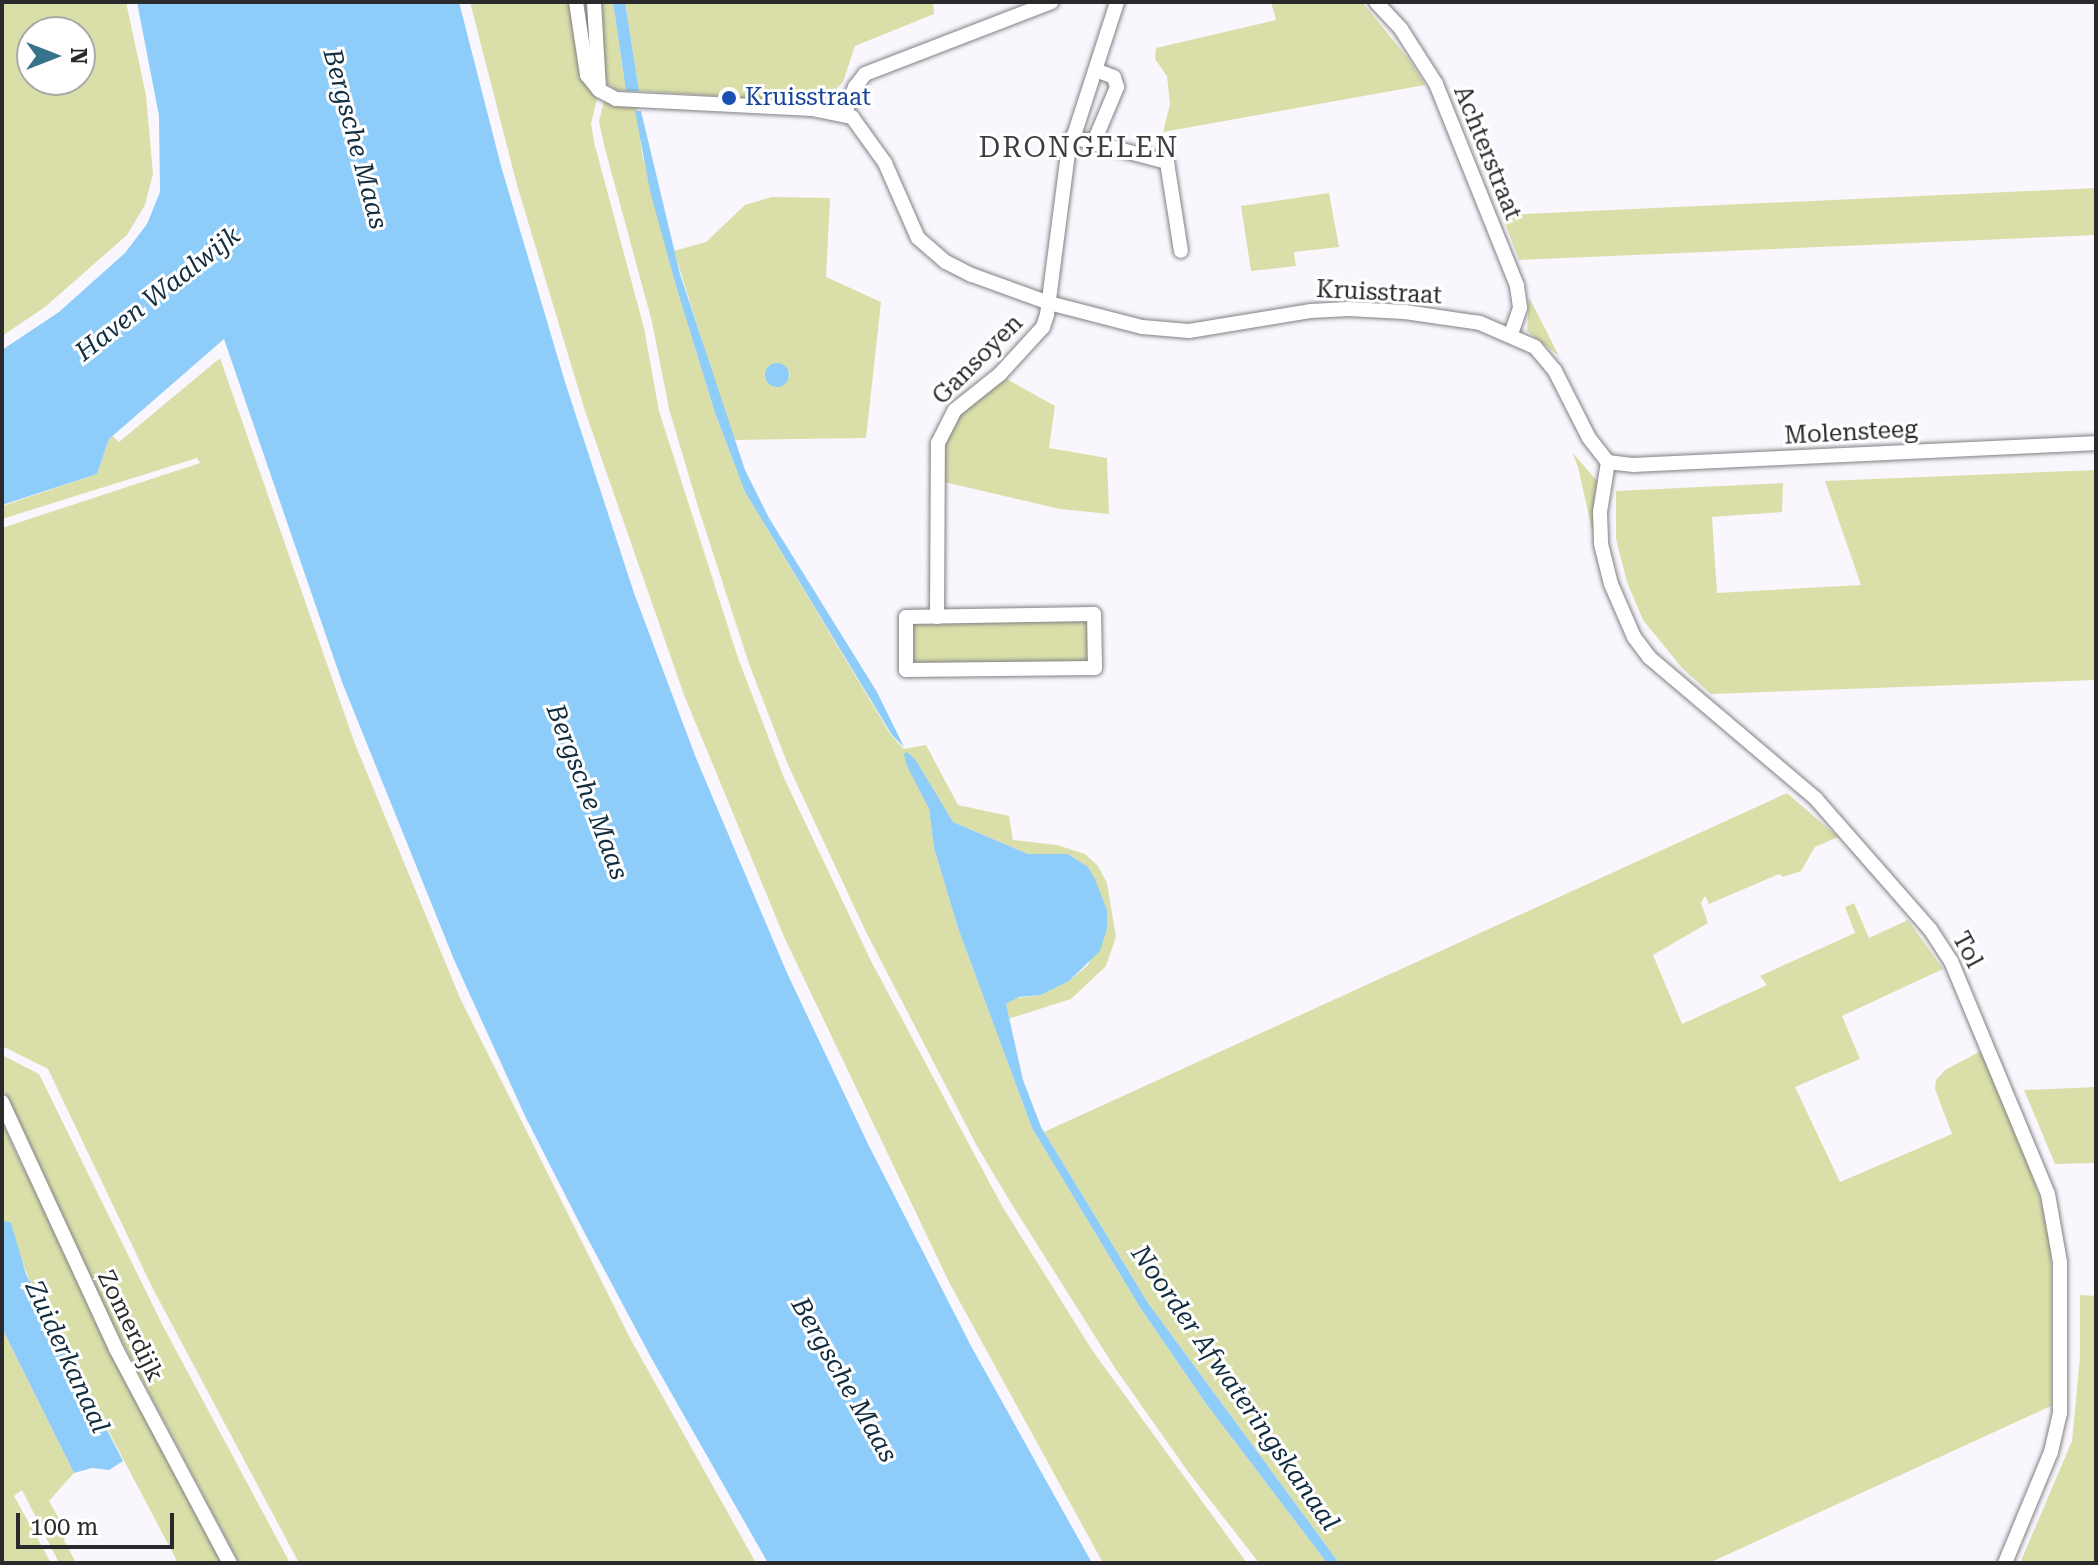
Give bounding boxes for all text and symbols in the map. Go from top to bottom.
north arrow [16,16,96,96]
water label: Bergsche Maas [316,45,394,233]
text: N [66,48,91,64]
street label: Achterstraat [1447,82,1527,224]
place label: Kruisstraat [745,84,871,112]
marker: Kruisstraat [720,89,738,107]
district label: DRONGELEN [979,131,1179,165]
water label: Haven Waalwijk [69,220,247,368]
street label: Kruisstraat [1315,275,1443,311]
street label: Gansoyen [927,309,1029,411]
street label: Molensteeg [1784,415,1918,451]
water label: Bergsche Maas [539,700,635,884]
street label: Tol [1946,927,1988,973]
water label: Noorder Afwateringskanaal [1124,1239,1346,1537]
street label: Zomerdijk [91,1266,169,1386]
water label: Zuiderkanaal [18,1276,116,1438]
water label: Bergsche Maas [784,1292,904,1468]
scale bar [20,1497,178,1547]
text: 100 m [30,1513,98,1541]

